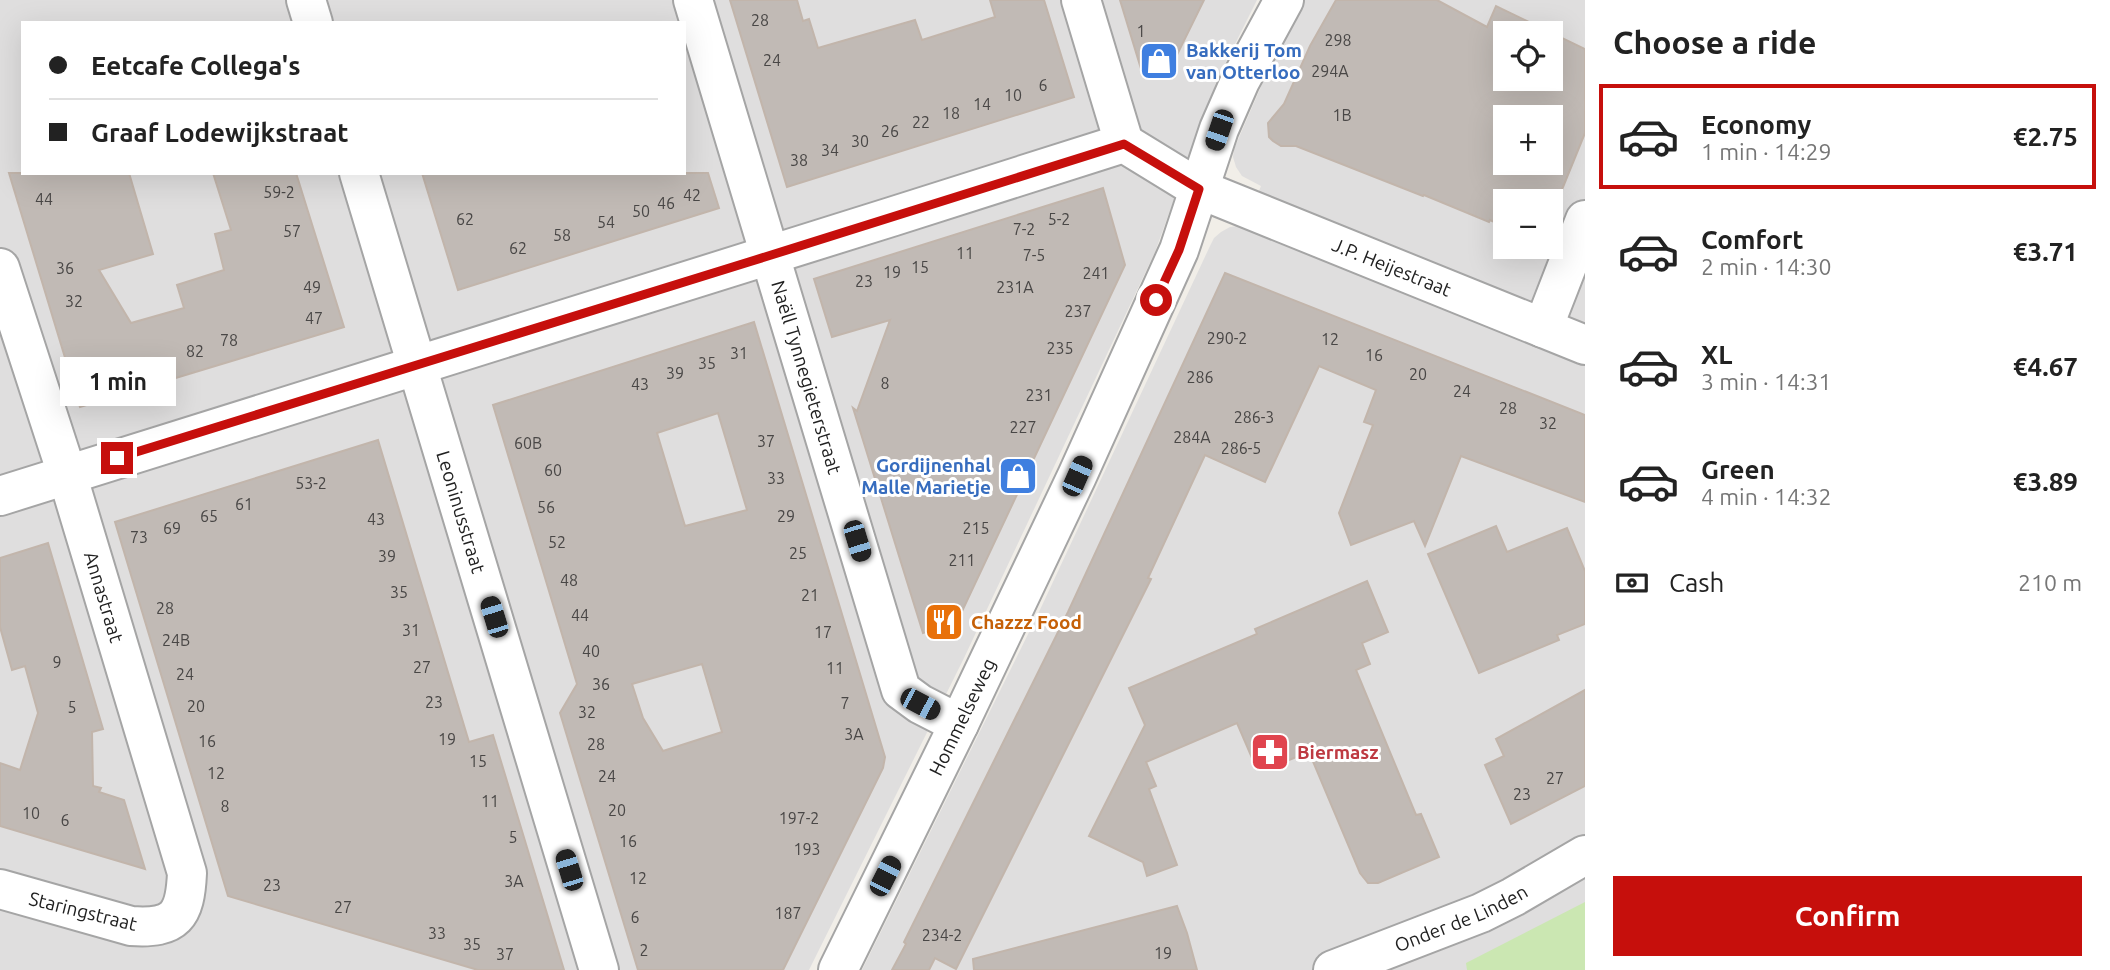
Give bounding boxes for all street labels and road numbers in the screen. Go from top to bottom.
street label: J.P. Heijestraat [1329,233,1455,301]
street label: Naëll Tynnegieterstraat [767,278,846,477]
street label: Leoninusstraat [432,448,490,576]
street label: Annastraat [80,549,128,646]
street label: Hommelseweg [924,655,1000,779]
street label: Onder de Linden [1391,880,1531,956]
street label: Staringstraat [27,887,140,935]

